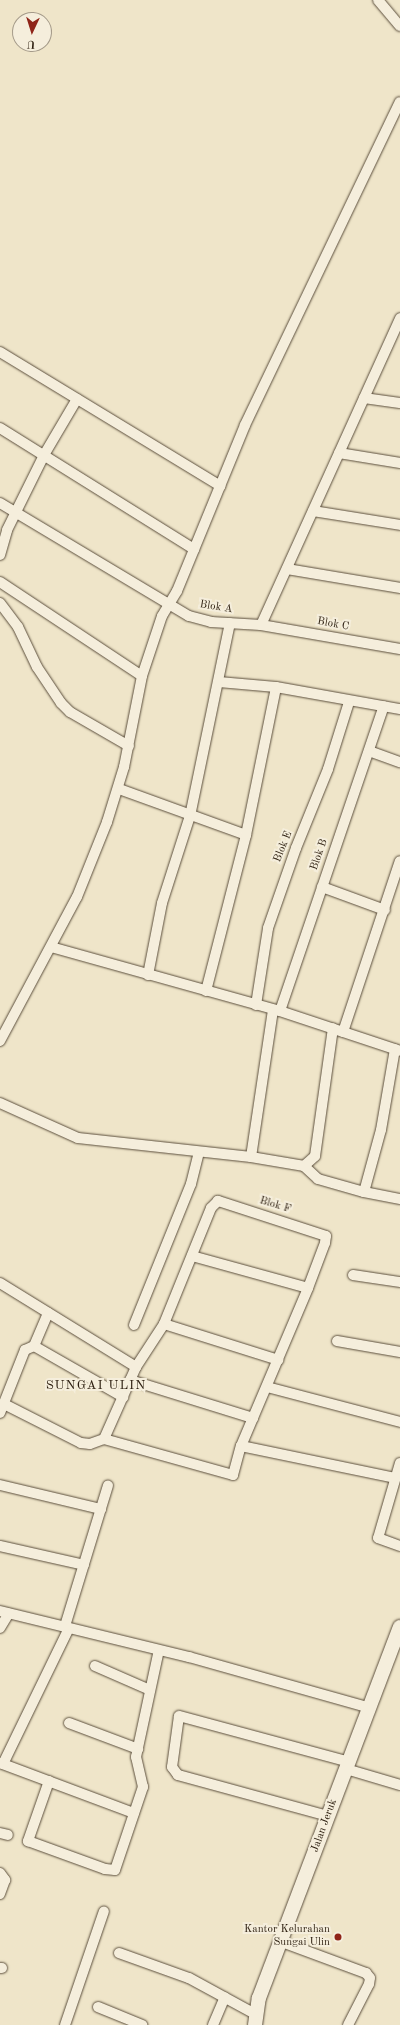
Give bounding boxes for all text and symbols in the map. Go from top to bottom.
north arrow [12,12,52,52]
text: U [26,38,36,49]
street label: Blok A [199,599,233,617]
street label: Blok C [316,616,350,634]
street label: Blok E [272,830,296,864]
street label: Blok B [308,838,332,872]
street label: Blok F [258,1195,292,1217]
district label: SUNGAI ULIN [46,1378,146,1394]
street label: Jalan Jeruk [309,1797,341,1855]
place label: Kantor Kelurahan Sungai Ulin [244,1924,330,1950]
marker: Kantor Kelurahan Sungai Ulin [333,1932,343,1942]

